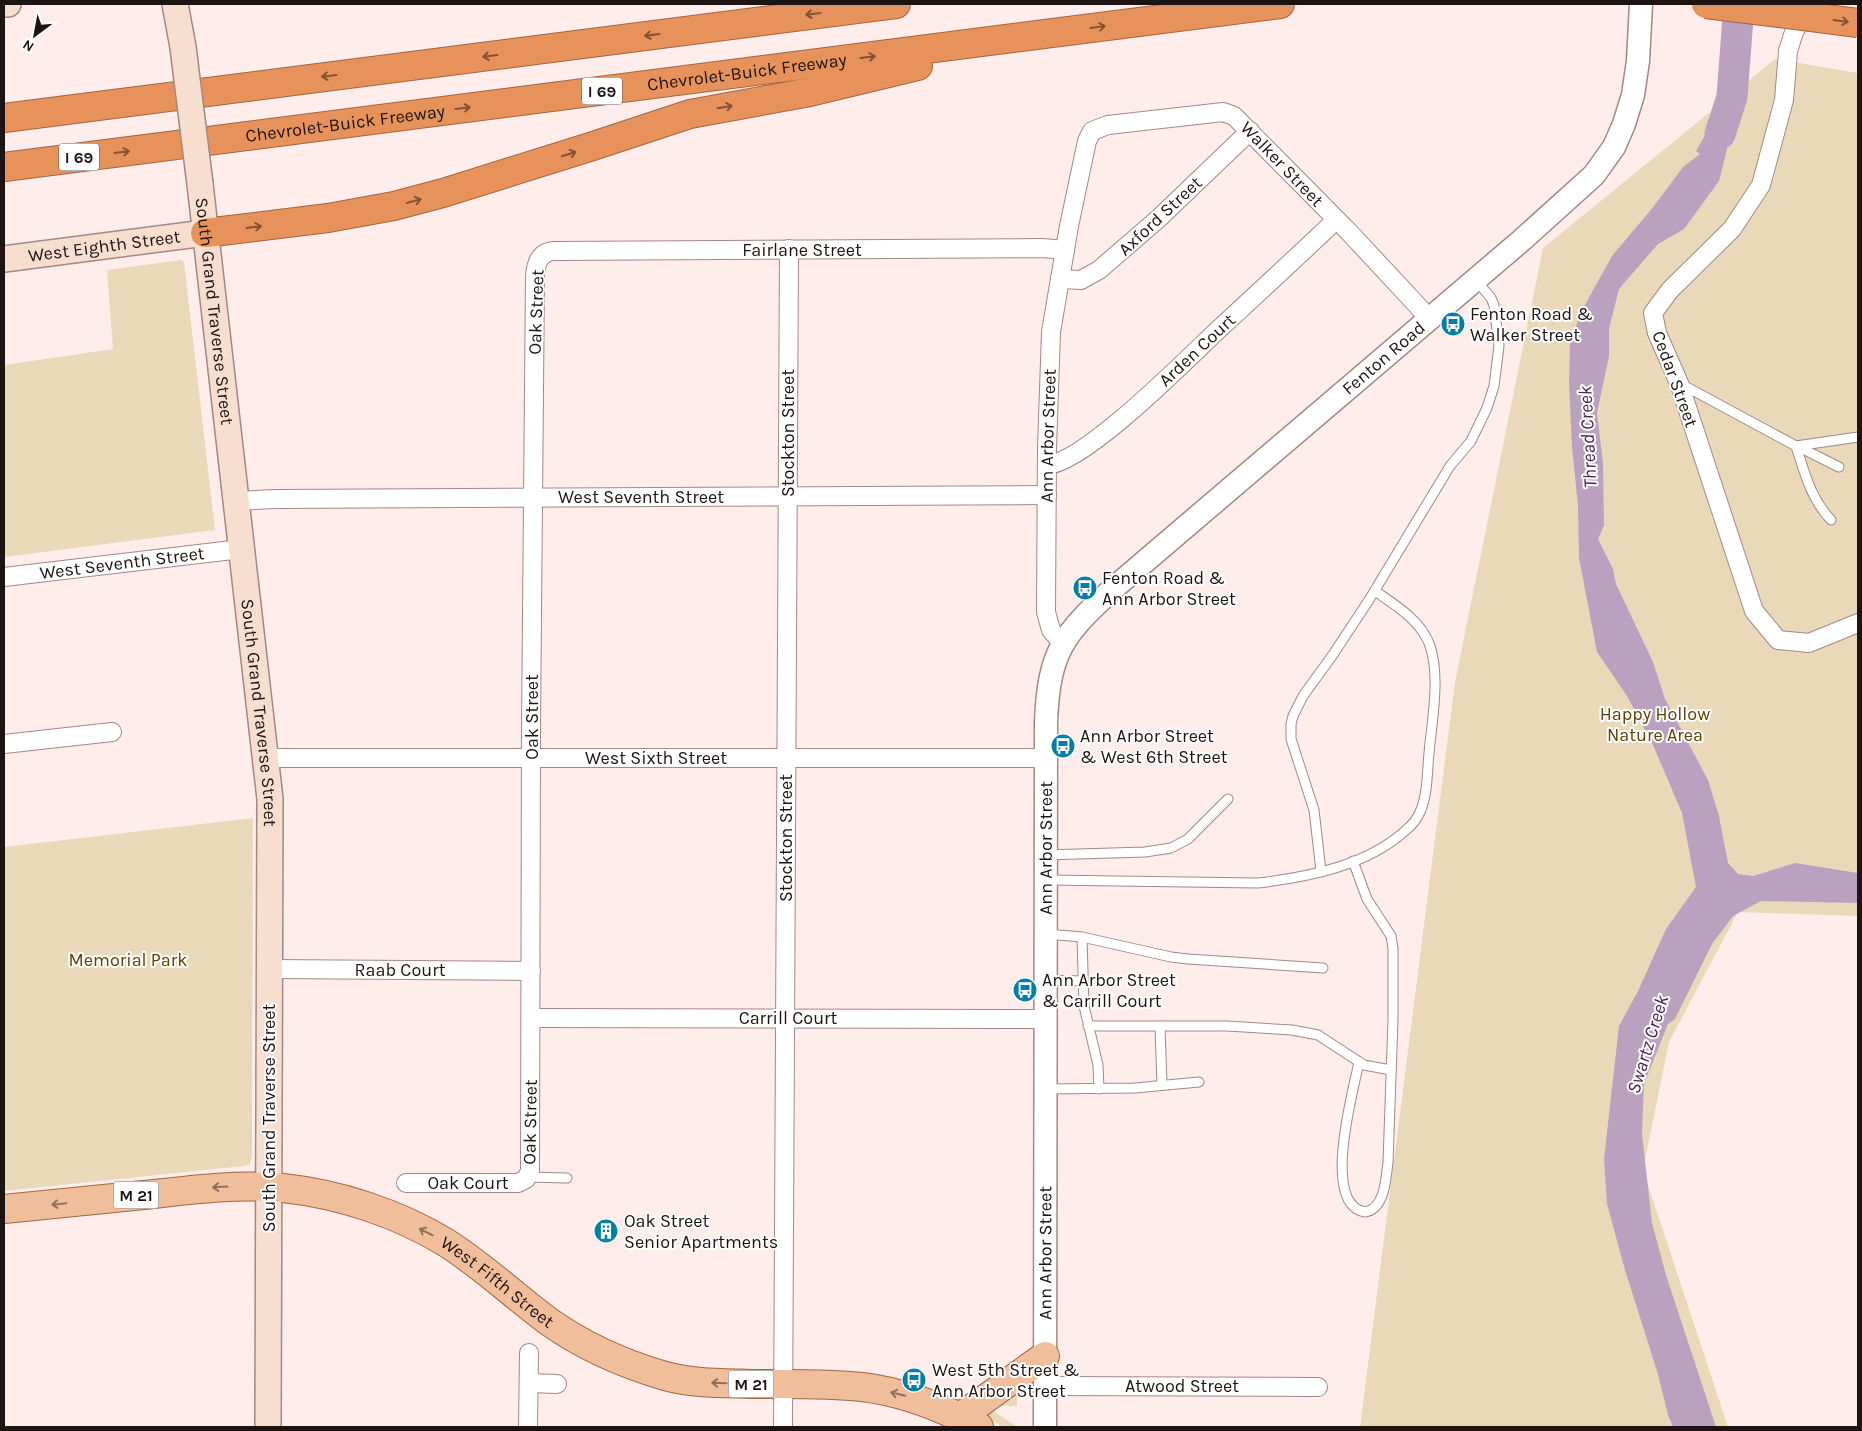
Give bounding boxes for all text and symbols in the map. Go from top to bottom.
north arrow [10,10,60,60]
one-way arrow [805,10,821,20]
one-way arrow [1833,16,1849,26]
one-way arrow [1090,22,1106,32]
one-way arrow [644,30,660,40]
text: N [20,36,37,55]
street label: Chevrolet-Buick Freeway [646,48,849,96]
one-way arrow [483,51,499,61]
one-way arrow [859,52,875,62]
one-way arrow [321,72,337,82]
road number: I 69 [582,78,622,104]
street label: Chevrolet-Buick Freeway [244,100,447,147]
one-way arrow [716,102,732,112]
one-way arrow [455,103,471,113]
street label: Walker Street [1236,117,1328,211]
road number: I 69 [59,144,99,170]
one-way arrow [113,147,129,157]
one-way arrow [561,148,577,158]
street label: Axford Street [1114,172,1207,260]
one-way arrow [405,195,421,205]
street label: South Grand Traverse Street [191,196,238,426]
one-way arrow [245,222,261,232]
street label: West Eighth Street [27,225,182,267]
street label: Fairlane Street [742,239,862,261]
street label: Oak Street [524,269,548,355]
place label: Fenton Road & Walker Street [1470,303,1593,346]
street label: Arden Court [1154,309,1240,391]
bus stop icon: Fenton Road & Walker Street [1440,311,1466,337]
street label: Fenton Road [1338,316,1430,400]
street label: Cedar Street [1647,328,1703,430]
street label: Ann Arbor Street [1036,368,1061,503]
street label: Stockton Street [777,369,799,497]
water label: Thread Creek [1574,385,1602,489]
street label: West Seventh Street [558,486,724,508]
street label: West Seventh Street [38,542,206,584]
place label: Fenton Road & Ann Arbor Street [1102,567,1236,610]
bus stop icon: Fenton Road & Ann Arbor Street [1072,575,1098,601]
street label: South Grand Traverse Street [236,598,281,827]
street label: Oak Street [521,674,543,760]
park label: Happy Hollow Nature Area [1600,703,1710,746]
place label: Ann Arbor Street & West 6th Street [1080,725,1228,768]
bus stop icon: Ann Arbor Street & West 6th Street [1050,733,1076,759]
street label: West Sixth Street [585,747,727,769]
street label: Stockton Street [775,774,797,902]
street label: Ann Arbor Street [1035,781,1057,915]
park label: Memorial Park [69,949,187,971]
street label: Raab Court [355,959,446,981]
place label: Ann Arbor Street & Carrill Court [1042,969,1176,1012]
bus stop icon: Ann Arbor Street & Carrill Court [1012,977,1038,1003]
water label: Swartz Creek [1623,992,1673,1096]
street label: South Grand Traverse Street [258,1003,280,1232]
street label: Carrill Court [739,1007,838,1029]
street label: Oak Street [518,1079,542,1165]
street label: Oak Court [428,1172,509,1194]
road number: M 21 [114,1182,158,1208]
one-way arrow [212,1183,228,1192]
street label: Ann Arbor Street [1034,1186,1056,1320]
one-way arrow [51,1199,67,1209]
place label: Oak Street Senior Apartments [624,1210,778,1253]
building icon: Oak Street Senior Apartments [593,1218,619,1244]
one-way arrow [418,1227,433,1237]
street label: West Fifth Street [437,1231,558,1333]
place label: West 5th Street & Ann Arbor Street [932,1359,1079,1402]
bus stop icon: West 5th Street & Ann Arbor Street [901,1367,927,1393]
road number: M 21 [728,1370,774,1398]
street label: Atwood Street [1125,1375,1239,1397]
one-way arrow [711,1378,727,1388]
one-way arrow [890,1389,906,1398]

